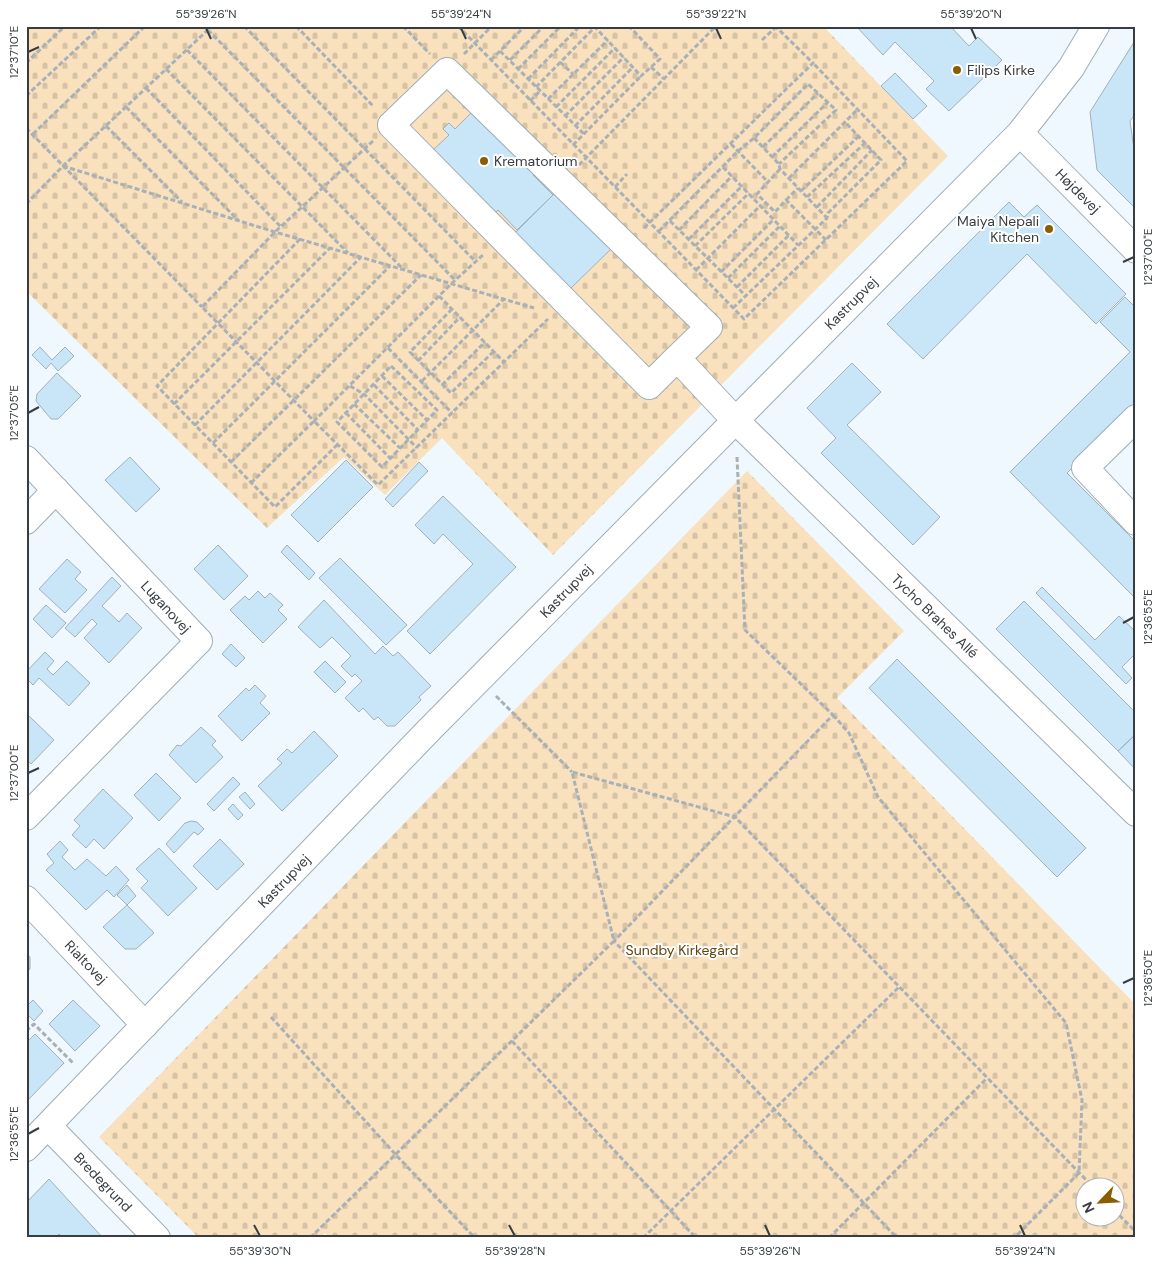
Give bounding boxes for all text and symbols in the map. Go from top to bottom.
text: 55°39'26"N [175,6,237,22]
text: 55°39'24"N [431,6,491,22]
text: 55°39'22"N [686,6,746,22]
text: 55°39'20"N [940,6,1002,22]
text: 12°37'10"E [6,26,22,78]
place label: Filips Kirke [967,61,1035,79]
marker: Filips Kirke [951,64,963,76]
place label: Krematorium [494,152,578,170]
marker: Krematorium [478,155,490,167]
street label: Højdevej [1052,165,1104,217]
place label: Maiya Nepali Kitchen [957,212,1039,246]
marker: Maiya Nepali Kitchen [1043,223,1055,235]
text: 12°37'00"E [1140,228,1156,286]
street label: Kastrupvej [821,273,881,333]
text: 12°37'05"E [6,385,22,441]
street label: Kastrupvej [536,560,596,622]
street label: Tycho Brahes Allé [888,570,982,662]
street label: Luganovej [137,577,195,637]
text: 12°36'55"E [1140,589,1156,645]
text: 12°37'00"E [6,744,22,802]
street label: Kastrupvej [254,850,314,912]
street label: Rialtovej [61,936,111,988]
park label: Sundby Kirkegård [626,941,738,959]
text: 12°36'50"E [1140,949,1156,1006]
text: 12°36'55"E [6,1106,22,1162]
street label: Bredegrund [70,1148,136,1216]
north arrow [1074,1176,1124,1226]
text: N [1078,1199,1099,1216]
text: 55°39'30"N [229,1243,291,1259]
text: 55°39'28"N [485,1243,545,1259]
text: 55°39'26"N [739,1243,801,1259]
text: 55°39'24"N [995,1243,1055,1259]

